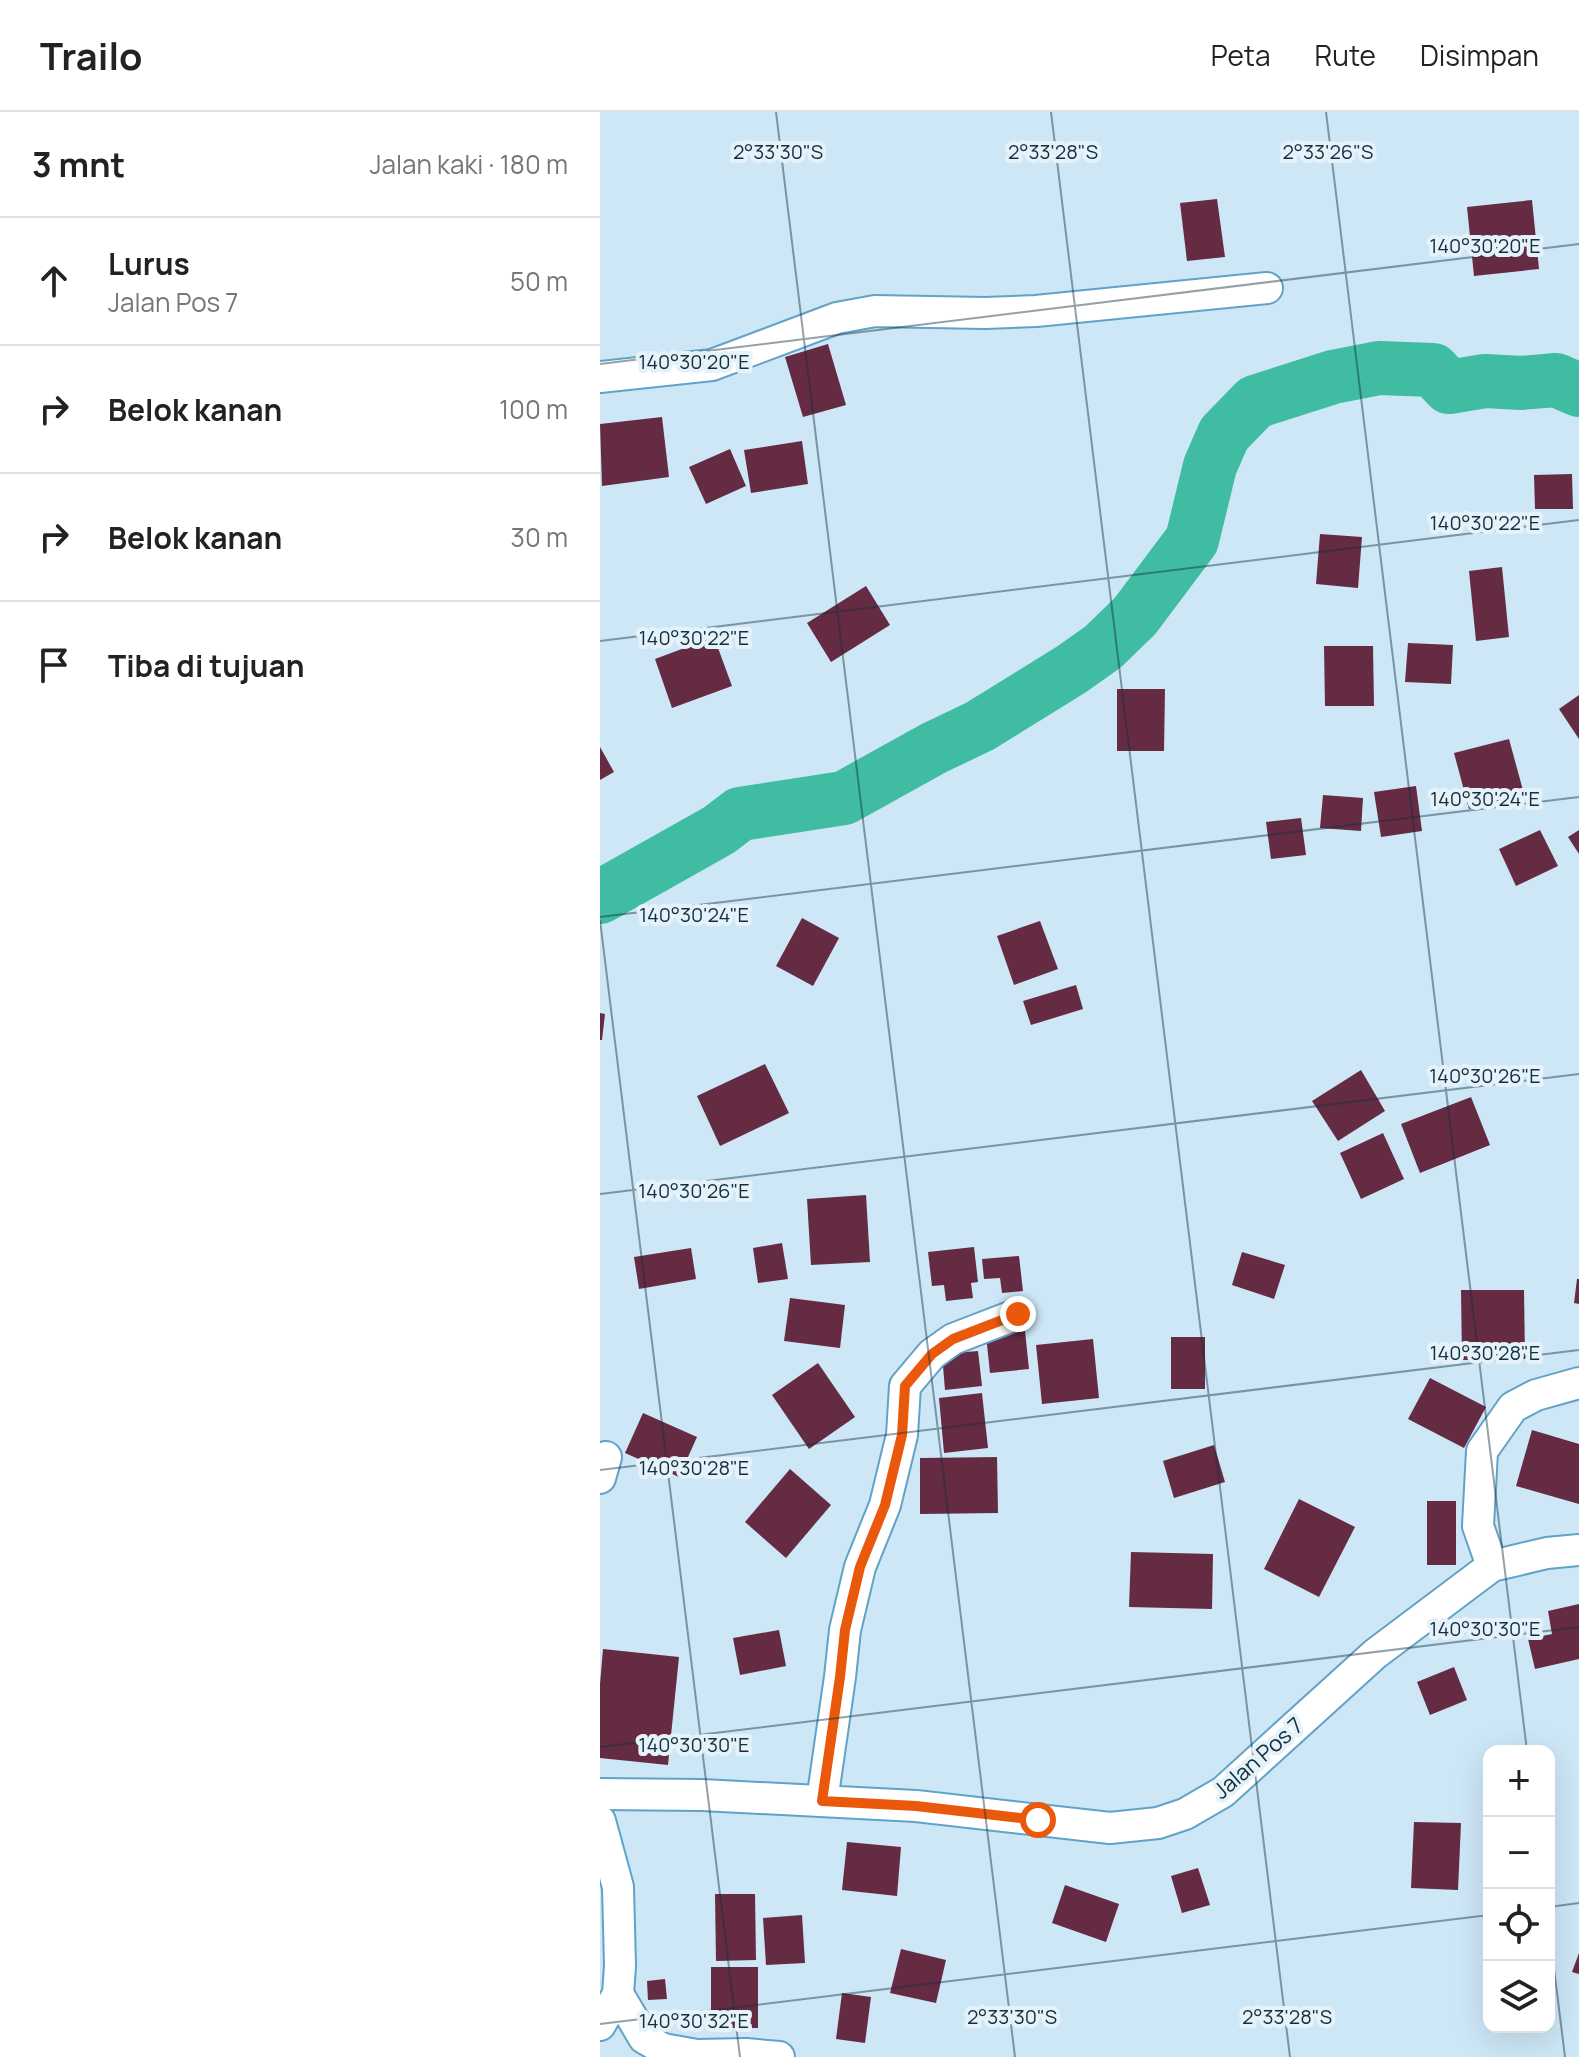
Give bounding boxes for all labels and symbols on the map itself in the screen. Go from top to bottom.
text: 2°33'30"S [733,138,823,165]
text: 2°33'28"S [1008,138,1098,165]
text: 2°33'26"S [1283,138,1373,165]
text: 140°30'20"E [1429,232,1541,259]
text: 140°30'20"E [638,348,750,375]
text: 140°30'22"E [1430,509,1540,536]
text: 140°30'22"E [639,624,749,651]
text: 140°30'24"E [1430,785,1540,812]
text: 140°30'24"E [639,901,749,928]
text: 140°30'26"E [1429,1062,1541,1089]
text: 140°30'26"E [638,1177,750,1204]
route end [1000,1296,1036,1332]
text: 140°30'28"E [1430,1339,1540,1366]
text: 140°30'28"E [639,1454,749,1481]
text: 140°30'30"E [1430,1615,1540,1642]
street label: Jalan Pos 7 [1207,1710,1309,1806]
text: 140°30'30"E [639,1731,749,1758]
route start [1020,1802,1056,1838]
text: 2°33'30"S [967,2003,1057,2030]
text: 2°33'28"S [1242,2003,1332,2030]
text: 140°30'32"E [639,2007,749,2034]

